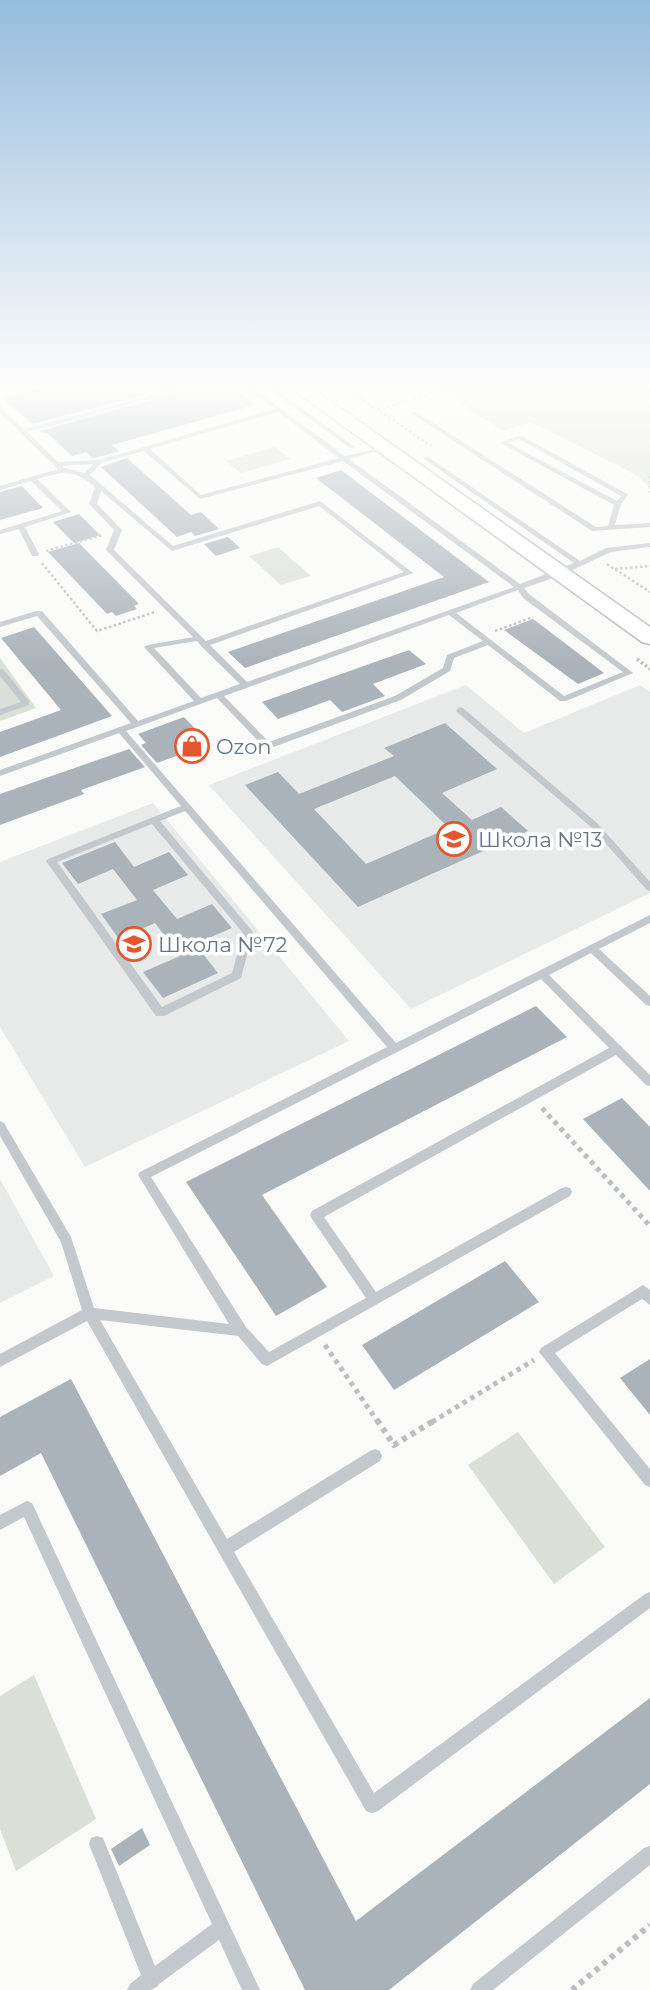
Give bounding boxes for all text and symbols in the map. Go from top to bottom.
shop icon: Ozon [173,727,211,765]
place label: Ozon [216,734,272,759]
school or university icon: Школа №13 [435,820,473,858]
place label: Школа №13 [478,827,602,852]
school or university icon: Школа №72 [115,925,153,963]
place label: Школа №72 [158,932,288,957]

